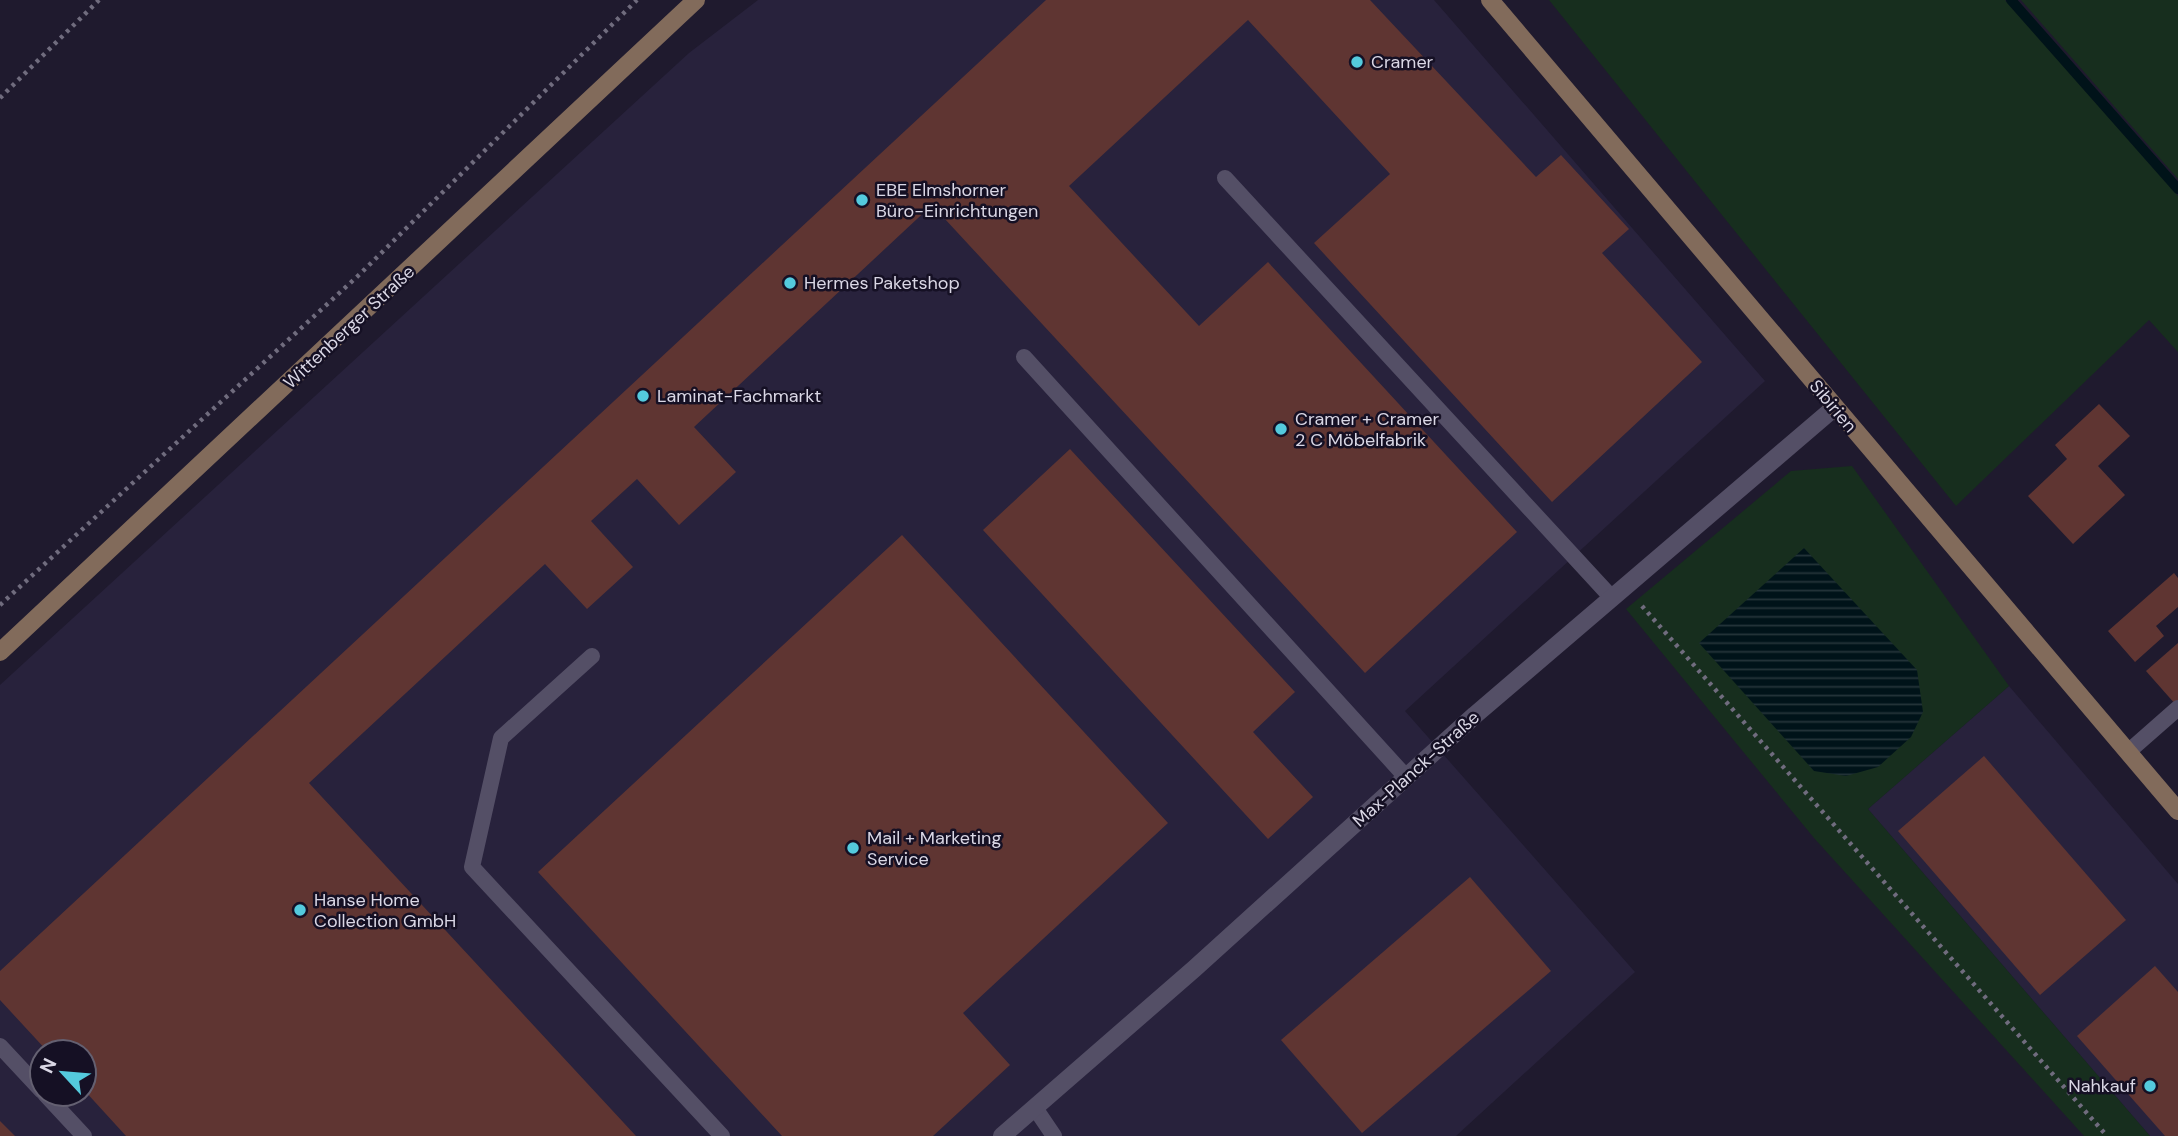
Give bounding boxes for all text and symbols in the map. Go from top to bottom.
place label: Cramer [1371,50,1434,74]
marker: Cramer [1349,54,1365,70]
place label: EBE Elmshorner Büro-Einrichtungen [876,178,1038,223]
marker: EBE Elmshorner Büro-Einrichtungen [854,192,870,208]
street label: Wittenberger Straße [278,260,420,394]
place label: Hermes Paketshop [804,271,960,295]
marker: Hermes Paketshop [782,275,798,291]
street label: Sibirien [1804,375,1862,437]
place label: Laminat-Fachmarkt [657,384,821,408]
marker: Laminat-Fachmarkt [635,388,651,404]
place label: Cramer + Cramer 2 C Möbelfabrik [1295,407,1439,452]
marker: Cramer + Cramer 2 C Möbelfabrik [1273,421,1289,437]
street label: Max-Planck-Straße [1347,706,1485,832]
place label: Mail + Marketing Service [867,826,1001,871]
marker: Mail + Marketing Service [845,840,861,856]
place label: Hanse Home Collection GmbH [314,888,456,933]
marker: Hanse Home Collection GmbH [292,902,308,918]
north arrow [28,1038,98,1108]
text: N [34,1054,62,1077]
place label: Nahkauf [2068,1074,2136,1098]
marker: Nahkauf [2142,1078,2158,1094]

